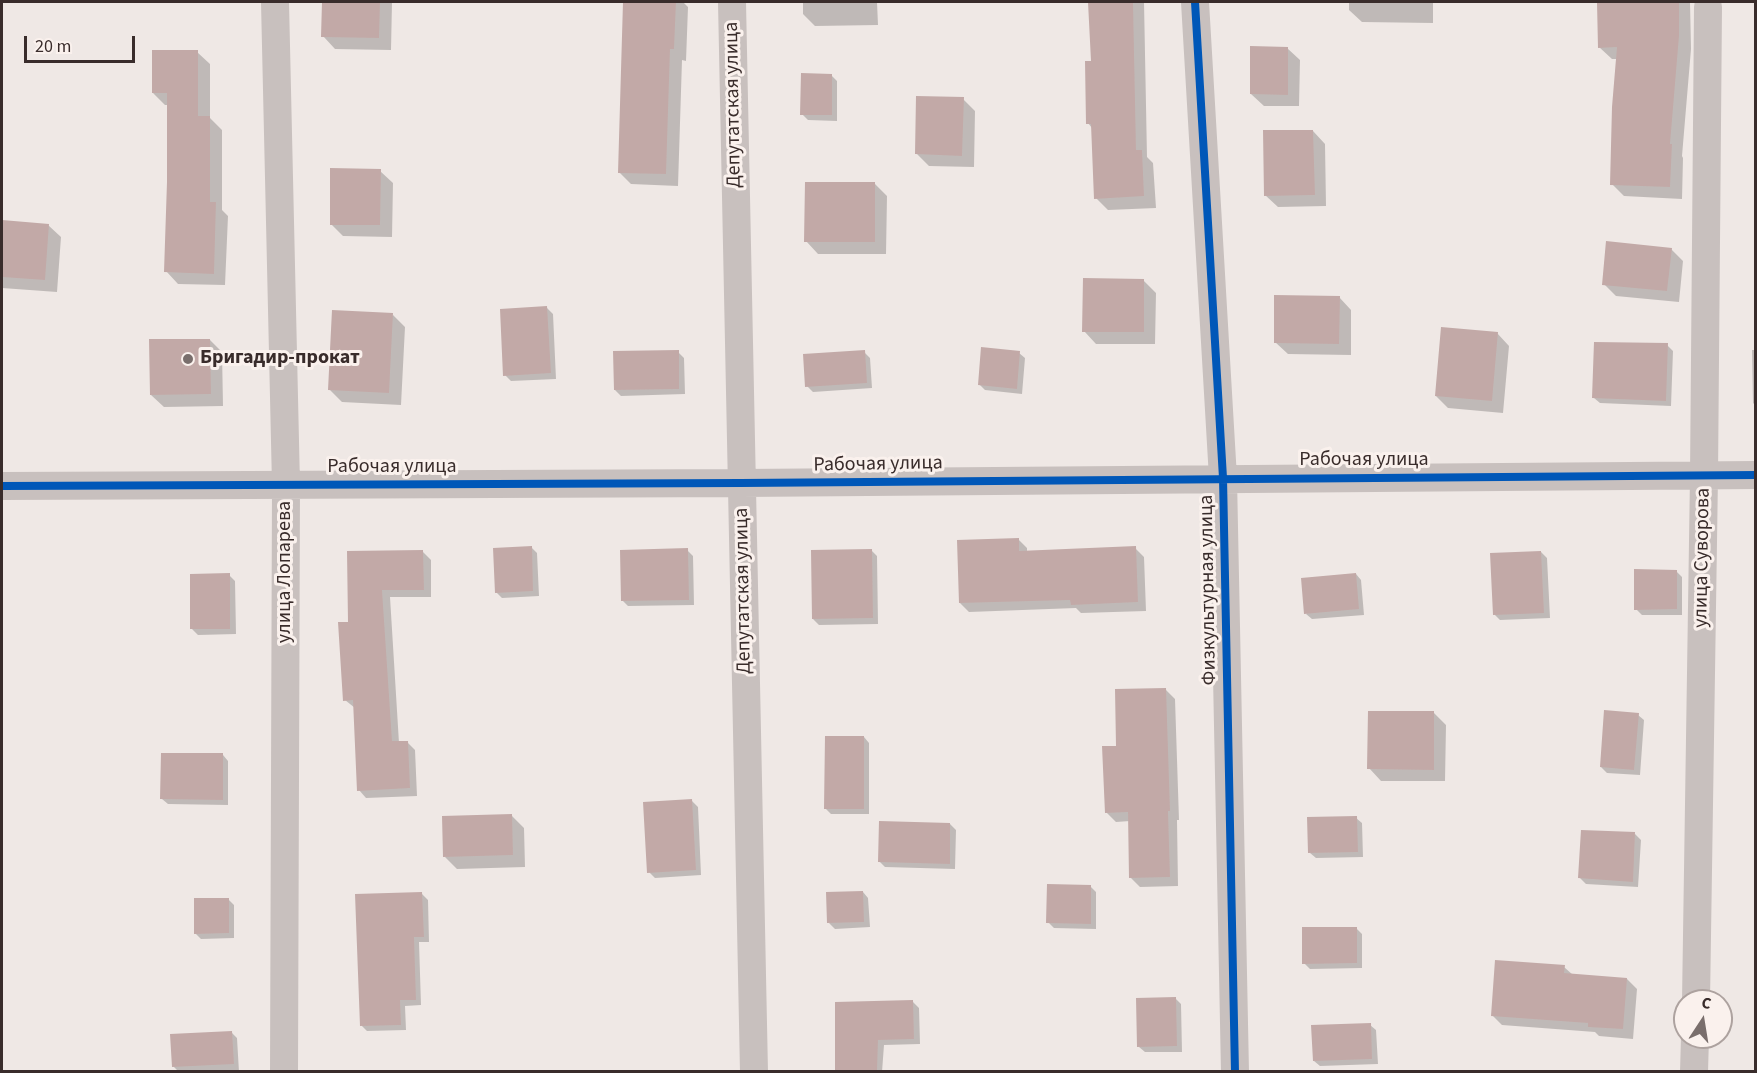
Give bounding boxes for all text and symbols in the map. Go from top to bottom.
street label: Депутатская улица [721,22,747,188]
scale bar [27,24,138,62]
text: 20 m [35,34,71,59]
place label: Бригадир-прокат [200,347,360,371]
marker: Бригадир-прокат [181,352,195,366]
street label: Рабочая улица [1299,449,1429,473]
street label: Рабочая улица [813,452,943,478]
street label: Рабочая улица [327,456,457,480]
street label: улица Суворова [1690,488,1716,628]
street label: Физкультурная улица [1195,495,1223,685]
street label: улица Лопарева [274,501,298,643]
street label: Депутатская улица [731,508,757,674]
north arrow [1673,989,1733,1049]
text: С [1699,992,1713,1015]

